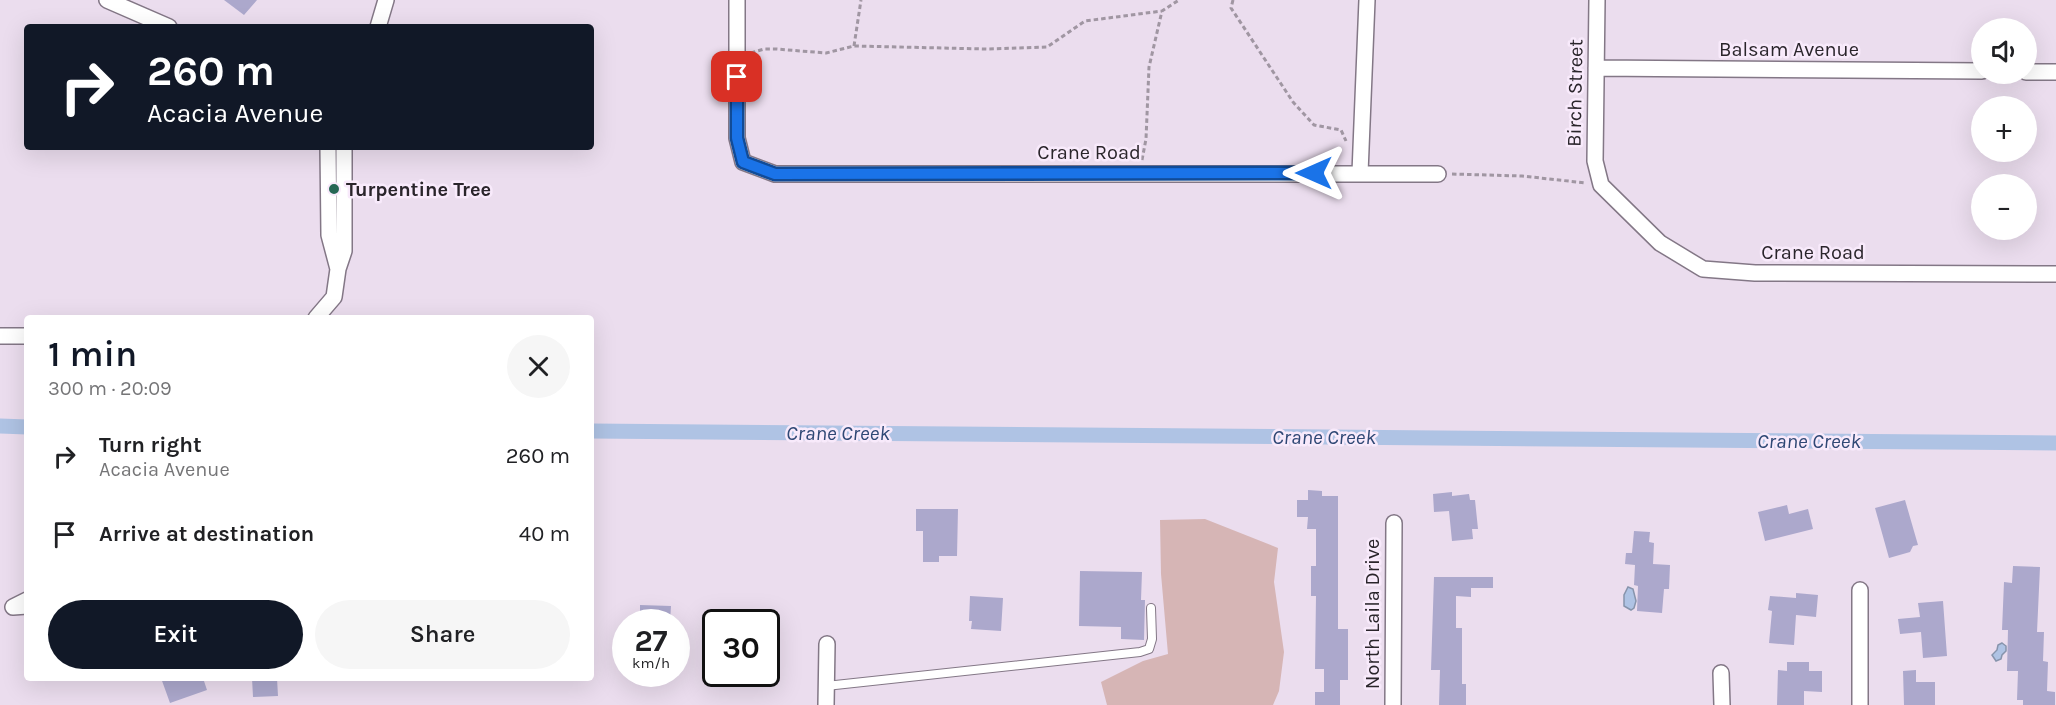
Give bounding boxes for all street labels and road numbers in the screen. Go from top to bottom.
street label: Balsam Avenue [1719,38,1859,61]
street label: Birch Street [1563,39,1587,147]
street label: Crane Road [1037,141,1141,164]
street label: Crane Road [1761,241,1865,264]
street label: North Laila Drive [1361,539,1384,689]

